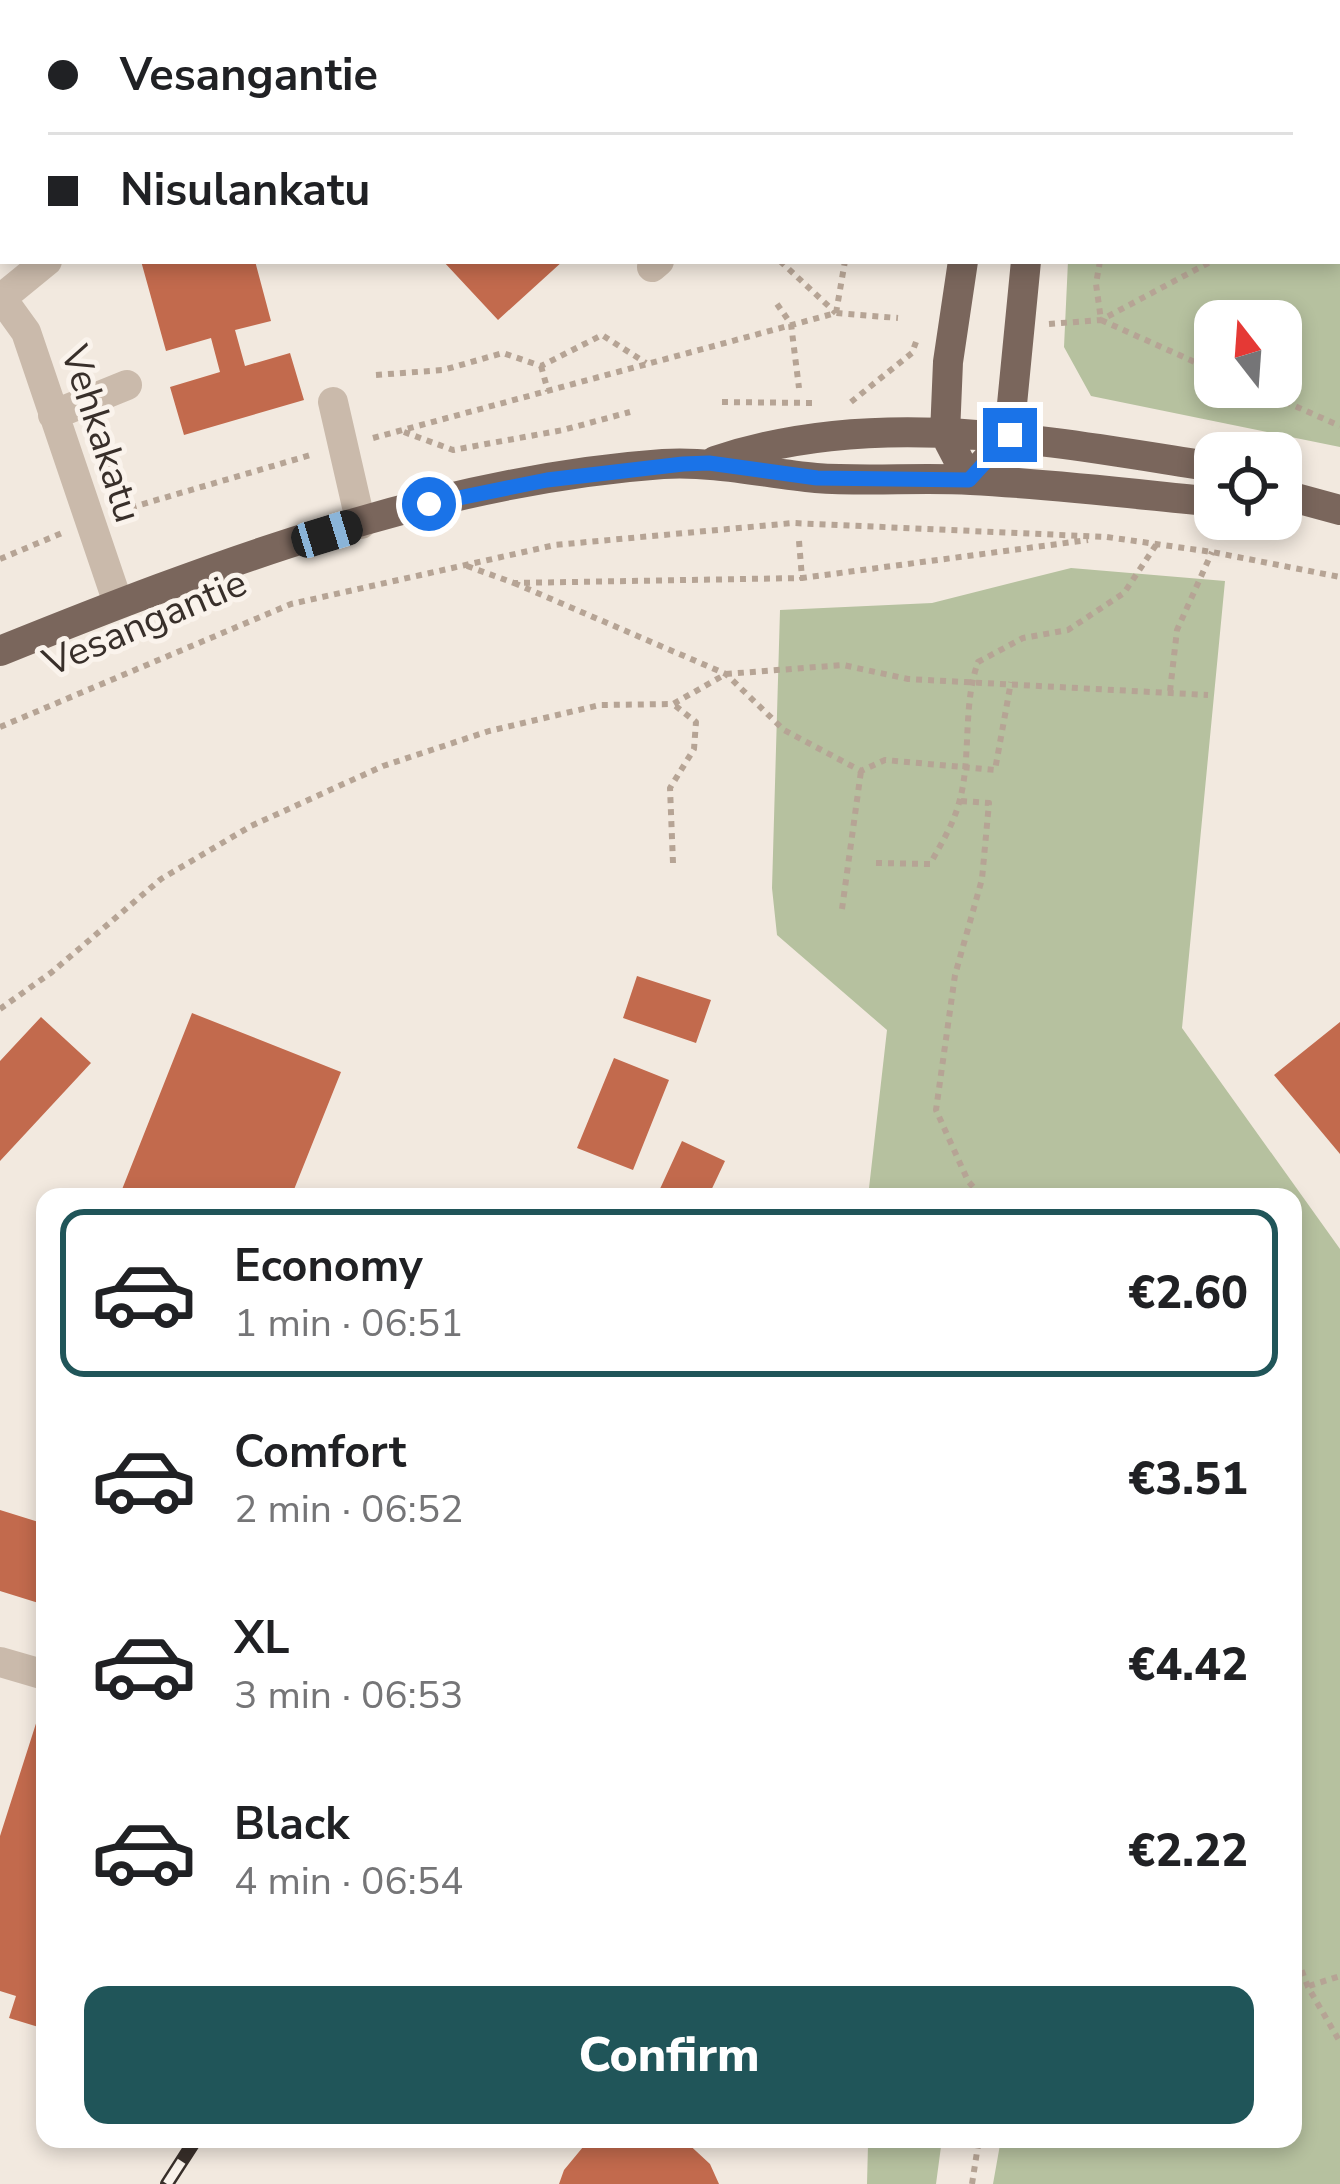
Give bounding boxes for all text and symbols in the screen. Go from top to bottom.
text: Vesangantie [120,45,378,106]
text: Nisulankatu [120,160,370,221]
north arrow [1194,300,1302,408]
map controls [1194,300,1302,540]
street label: Vehkakatu [47,338,154,529]
route end [983,408,1037,462]
button: locate [1194,432,1302,540]
route start [402,477,456,531]
car [287,506,367,562]
street label: Vesangantie [34,556,255,690]
text: Economy [234,1236,423,1297]
icon: car [90,1239,198,1347]
text: €2.60 [1128,1263,1248,1324]
text: 1 min · 06:51 [234,1297,463,1350]
text: Comfort [234,1422,406,1483]
icon: car [90,1425,198,1533]
text: €3.51 [1128,1449,1248,1510]
text: 2 min · 06:52 [234,1483,463,1536]
text: XL [234,1608,290,1669]
icon: car [90,1611,198,1719]
text: €4.42 [1128,1635,1248,1696]
text: 3 min · 06:53 [234,1669,463,1722]
text: Black [234,1794,349,1855]
icon: car [90,1797,198,1905]
text: €2.22 [1128,1821,1248,1882]
text: 4 min · 06:54 [234,1855,463,1908]
button: Confirm [84,1986,1254,2124]

